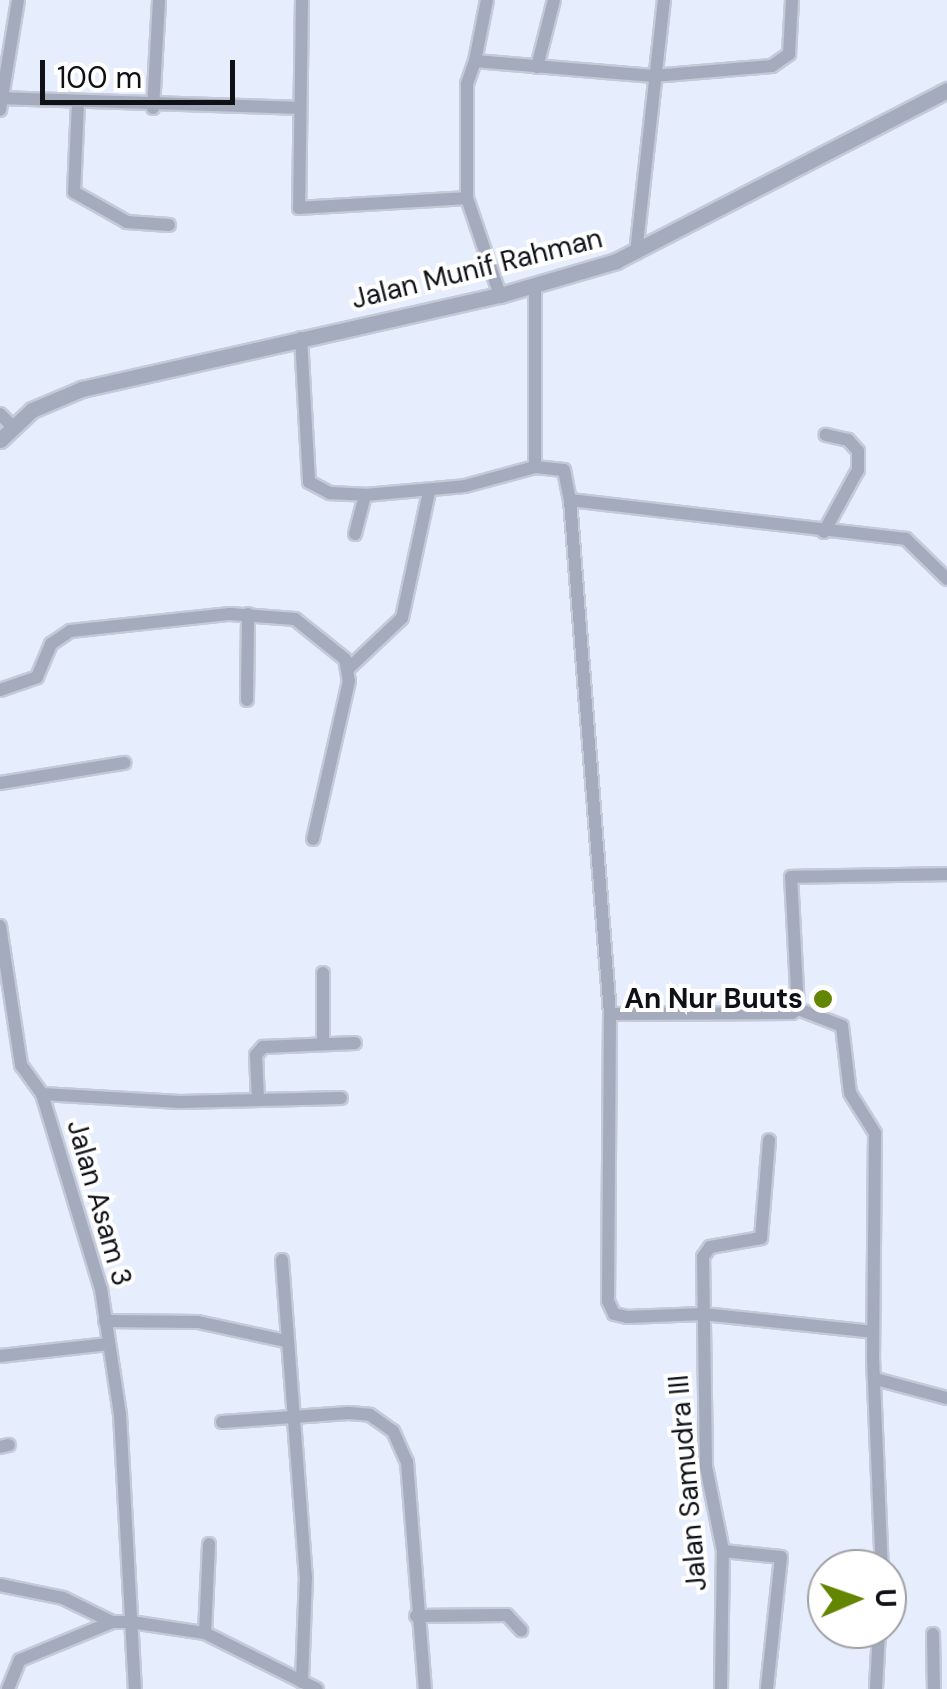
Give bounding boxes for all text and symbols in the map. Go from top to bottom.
scale bar [45,40,240,102]
text: 100 m [57,58,142,97]
street label: Jalan Munif Rahman [348,222,606,316]
place label: An Nur Buuts [624,982,803,1016]
marker: An Nur Buuts [812,988,834,1010]
street label: Jalan Asam 3 [59,1116,139,1290]
street label: Jalan Samudra III [662,1373,714,1593]
north arrow [807,1549,907,1649]
text: U [867,1588,904,1608]

